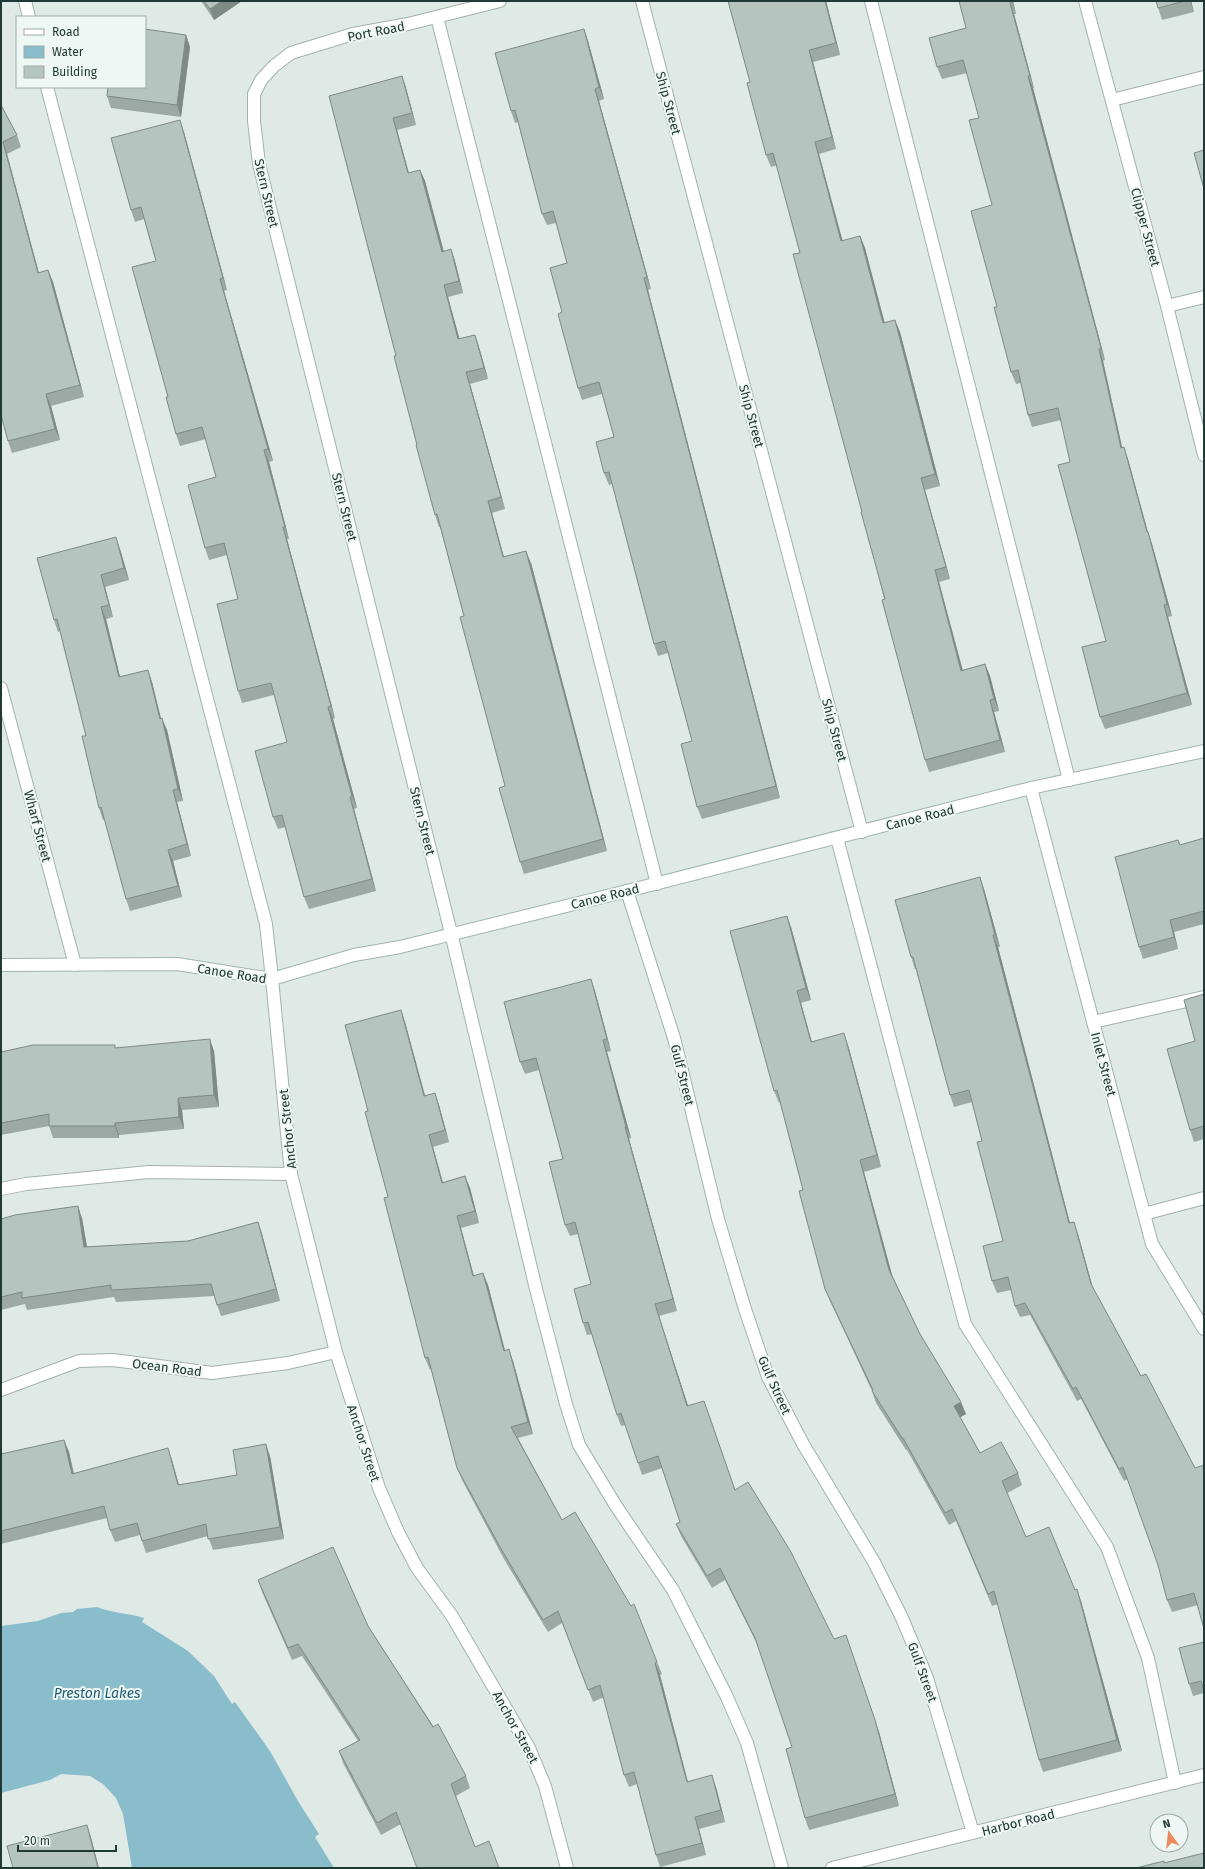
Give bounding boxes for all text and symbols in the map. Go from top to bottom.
legend [16,16,146,88]
street label: Port Road [346,19,406,44]
text: Road [52,25,80,39]
text: Water [52,45,84,59]
text: Building [52,65,98,79]
street label: Ship Street [653,70,684,137]
street label: Stern Street [251,157,282,229]
street label: Clipper Street [1128,186,1163,268]
street label: Ship Street [736,383,767,450]
street label: Stern Street [329,471,360,543]
street label: Ship Street [819,697,850,764]
street label: Stern Street [407,785,438,857]
street label: Wharf Street [21,789,54,864]
street label: Canoe Road [884,802,956,833]
street label: Canoe Road [569,881,641,912]
street label: Canoe Road [196,961,268,986]
street label: Inlet Street [1088,1030,1119,1098]
street label: Gulf Street [668,1043,697,1108]
street label: Anchor Street [276,1088,299,1170]
street label: Gulf Street [755,1354,794,1417]
street label: Ocean Road [131,1356,203,1379]
street label: Anchor Street [344,1403,383,1484]
street label: Gulf Street [905,1640,940,1704]
water label: Preston Lakes [54,1685,141,1702]
street label: Anchor Street [490,1689,542,1766]
street label: Harbor Road [980,1806,1056,1839]
north arrow [1149,1813,1189,1853]
text: N [1161,1817,1172,1831]
scale bar [18,1827,116,1853]
text: 20 m [24,1834,50,1848]

